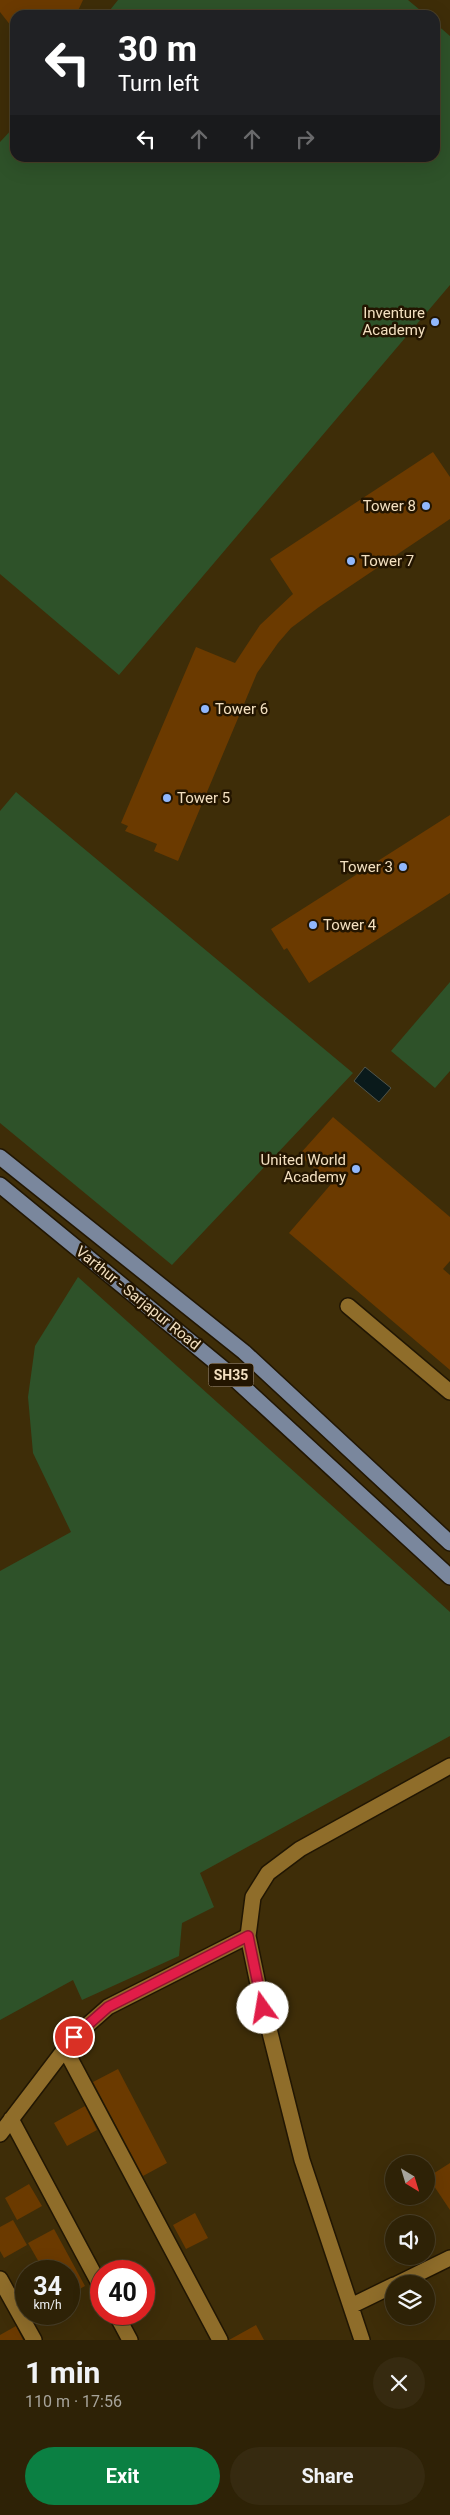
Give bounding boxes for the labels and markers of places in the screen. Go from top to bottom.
place label: Inventure Academy [363,304,425,339]
marker: Inventure Academy [429,316,441,328]
place label: Tower 8 [363,497,416,515]
marker: Tower 8 [420,500,432,512]
place label: Tower 7 [361,552,414,570]
marker: Tower 7 [345,555,357,567]
place label: Tower 6 [215,700,268,718]
marker: Tower 6 [199,703,211,715]
place label: Tower 5 [177,789,230,807]
marker: Tower 5 [161,792,173,804]
place label: Tower 3 [340,858,393,876]
marker: Tower 3 [397,861,409,873]
place label: Tower 4 [323,916,377,934]
marker: Tower 4 [307,919,319,931]
place label: United World Academy [260,1151,346,1186]
marker: United World Academy [350,1163,362,1175]
pin [53,2016,95,2058]

